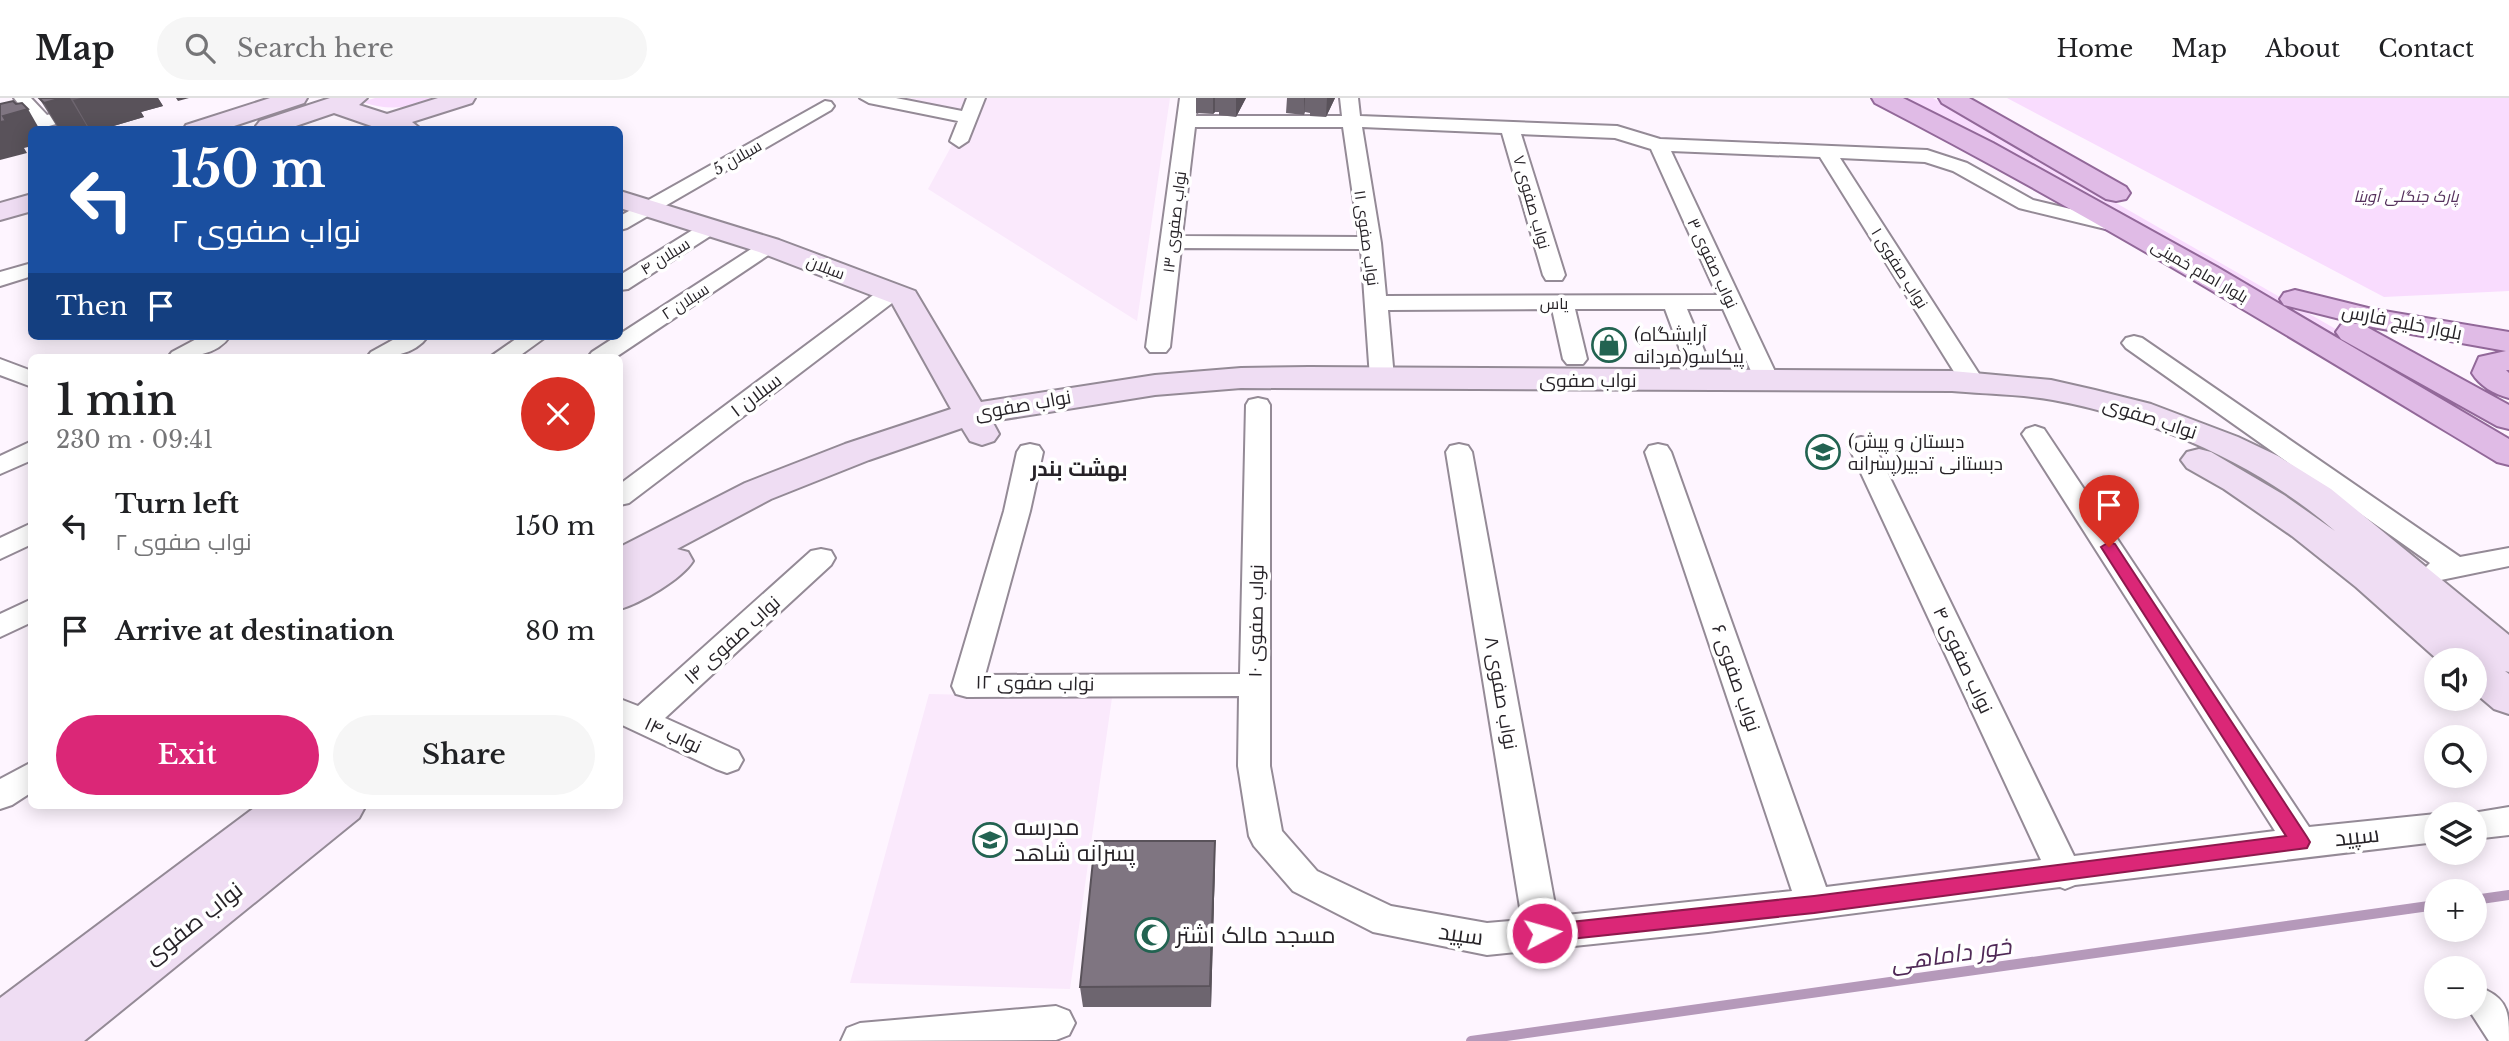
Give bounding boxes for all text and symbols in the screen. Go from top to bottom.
search box [157,17,647,80]
text: Map [35,28,115,69]
icon: search [181,29,219,67]
text: Search here [237,32,394,64]
text: Home [2057,34,2133,63]
text: Map [2171,34,2227,63]
text: About [2265,34,2340,63]
text: Contact [2378,34,2474,63]
street label: سبلان 5 [709,135,765,180]
text: 150 m [171,139,326,200]
street label: نواب صفوی ۷ [1508,153,1555,251]
icon: left [56,154,147,245]
street label: نواب صفوی ۱۳ [1158,170,1191,274]
park label: پارک جنگلی آوینا [2353,186,2459,207]
street label: نواب صفوی ۱۱ [1349,189,1384,287]
text: نواب صفوی ۲ [171,211,361,251]
street label: نواب صفوی ۳ [1682,215,1743,312]
street label: نواب صفوی ۱ [1866,224,1933,313]
street label: سبلان ۴ [637,233,694,280]
street label: بلوار امام خمینی [2147,235,2252,309]
street label: سبلان [804,251,848,284]
street label: سبلان ۲ [658,278,713,324]
icon: arrive [142,287,180,325]
text: Then [56,290,128,322]
street label: یاس [1540,293,1569,314]
street label: بلوار خلیج فارس [2340,299,2464,347]
place label: (آرایشگاه پیکاسو(مردانه [1634,323,1744,369]
shop icon: (آرایشگاه پیکاسو(مردانه [1590,326,1628,364]
street label: سبلان ۱ [726,368,786,422]
street label: نواب صفوی [1539,369,1637,392]
text: 1 min [56,374,177,426]
button: close [521,377,595,451]
street label: نواب صفوی [973,385,1073,425]
street label: نواب صفوی [2100,392,2200,444]
text: 230 m · 09:41 [56,426,213,454]
place label: (دبستان و پیش دبستانی تدبیر(پسرانه [1848,430,2003,476]
school or university icon: (دبستان و پیش دبستانی تدبیر(پسرانه [1804,433,1842,471]
district label: بهشت بندر [1029,456,1128,482]
pin [2079,475,2139,547]
icon: arrive [2090,486,2128,524]
text: Turn left [115,488,239,520]
icon: left [56,507,94,545]
text: 150 m [515,510,595,542]
text: نواب صفوی ۲ [115,528,252,556]
street label: نواب صفوی ۱۰ [1244,564,1268,678]
street label: نواب صفوی ۱۴ [679,591,785,689]
street label: نواب صفوی ۴ [1928,603,1998,717]
icon: arrive [56,612,94,650]
text: Arrive at destination [115,615,395,647]
text: 80 m [525,615,595,647]
street label: نواب صفوی ۶ [1707,621,1765,735]
street label: نواب صفوی ۸ [1480,635,1522,751]
map controls [2424,648,2487,1019]
button: sound [2424,648,2487,711]
street label: نواب صفوی ۱۲ [975,670,1095,696]
street label: نواب ۱۴ [641,712,705,758]
button: Exit [56,715,319,795]
button: Share [333,715,595,795]
button: search [2424,725,2487,788]
button: layers [2424,802,2487,865]
place label: مدرسه پسرانه شاهد [1014,813,1135,868]
street label: سپید [2333,820,2381,852]
school or university icon: مدرسه پسرانه شاهد [971,821,1009,859]
street label: نواب صفوی [138,876,248,970]
button: + [2424,879,2487,942]
position arrow [1505,896,1579,970]
mosque icon: مسجد مالک اشتر [1133,916,1171,954]
street label: سپید [1437,917,1485,951]
place label: مسجد مالک اشتر [1174,921,1335,949]
water label: خور داماهی [1889,931,2015,977]
button: − [2424,956,2487,1019]

